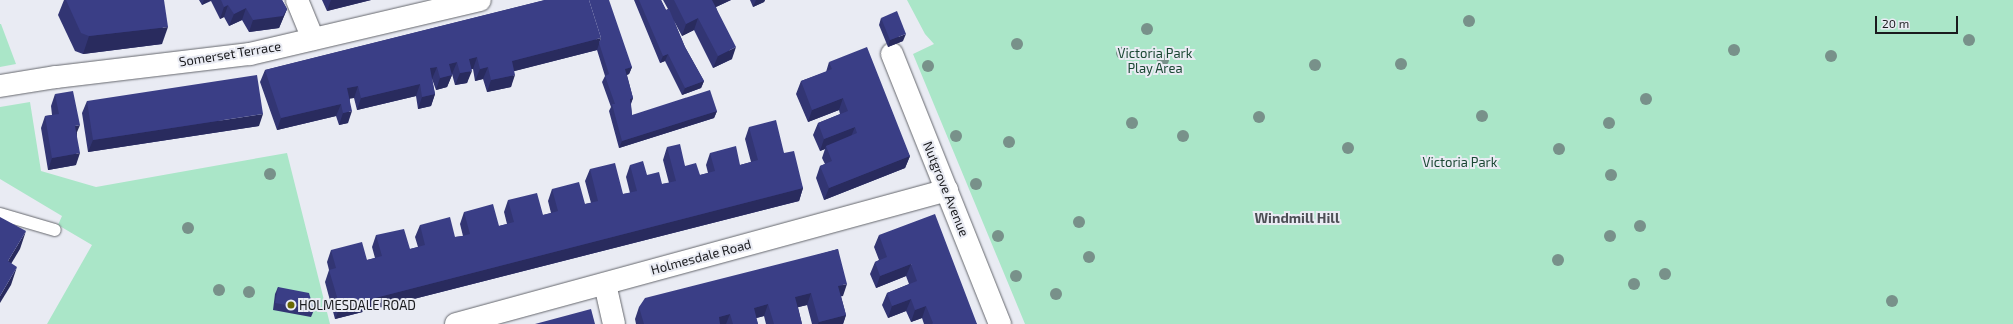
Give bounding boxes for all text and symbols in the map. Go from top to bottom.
scale bar [1877,8,1960,34]
text: 20 m [1882,16,1909,30]
street label: Somerset Terrace [178,38,282,70]
park label: Victoria Park Play Area [1118,46,1192,77]
street label: Nutgrove Avenue [920,139,972,239]
park label: Victoria Park [1423,154,1497,170]
district label: Windmill Hill [1254,210,1340,226]
street label: Holmesdale Road [649,236,753,278]
place label: HOLMESDALE ROAD [299,297,416,313]
marker: HOLMESDALE ROAD [286,300,296,310]

